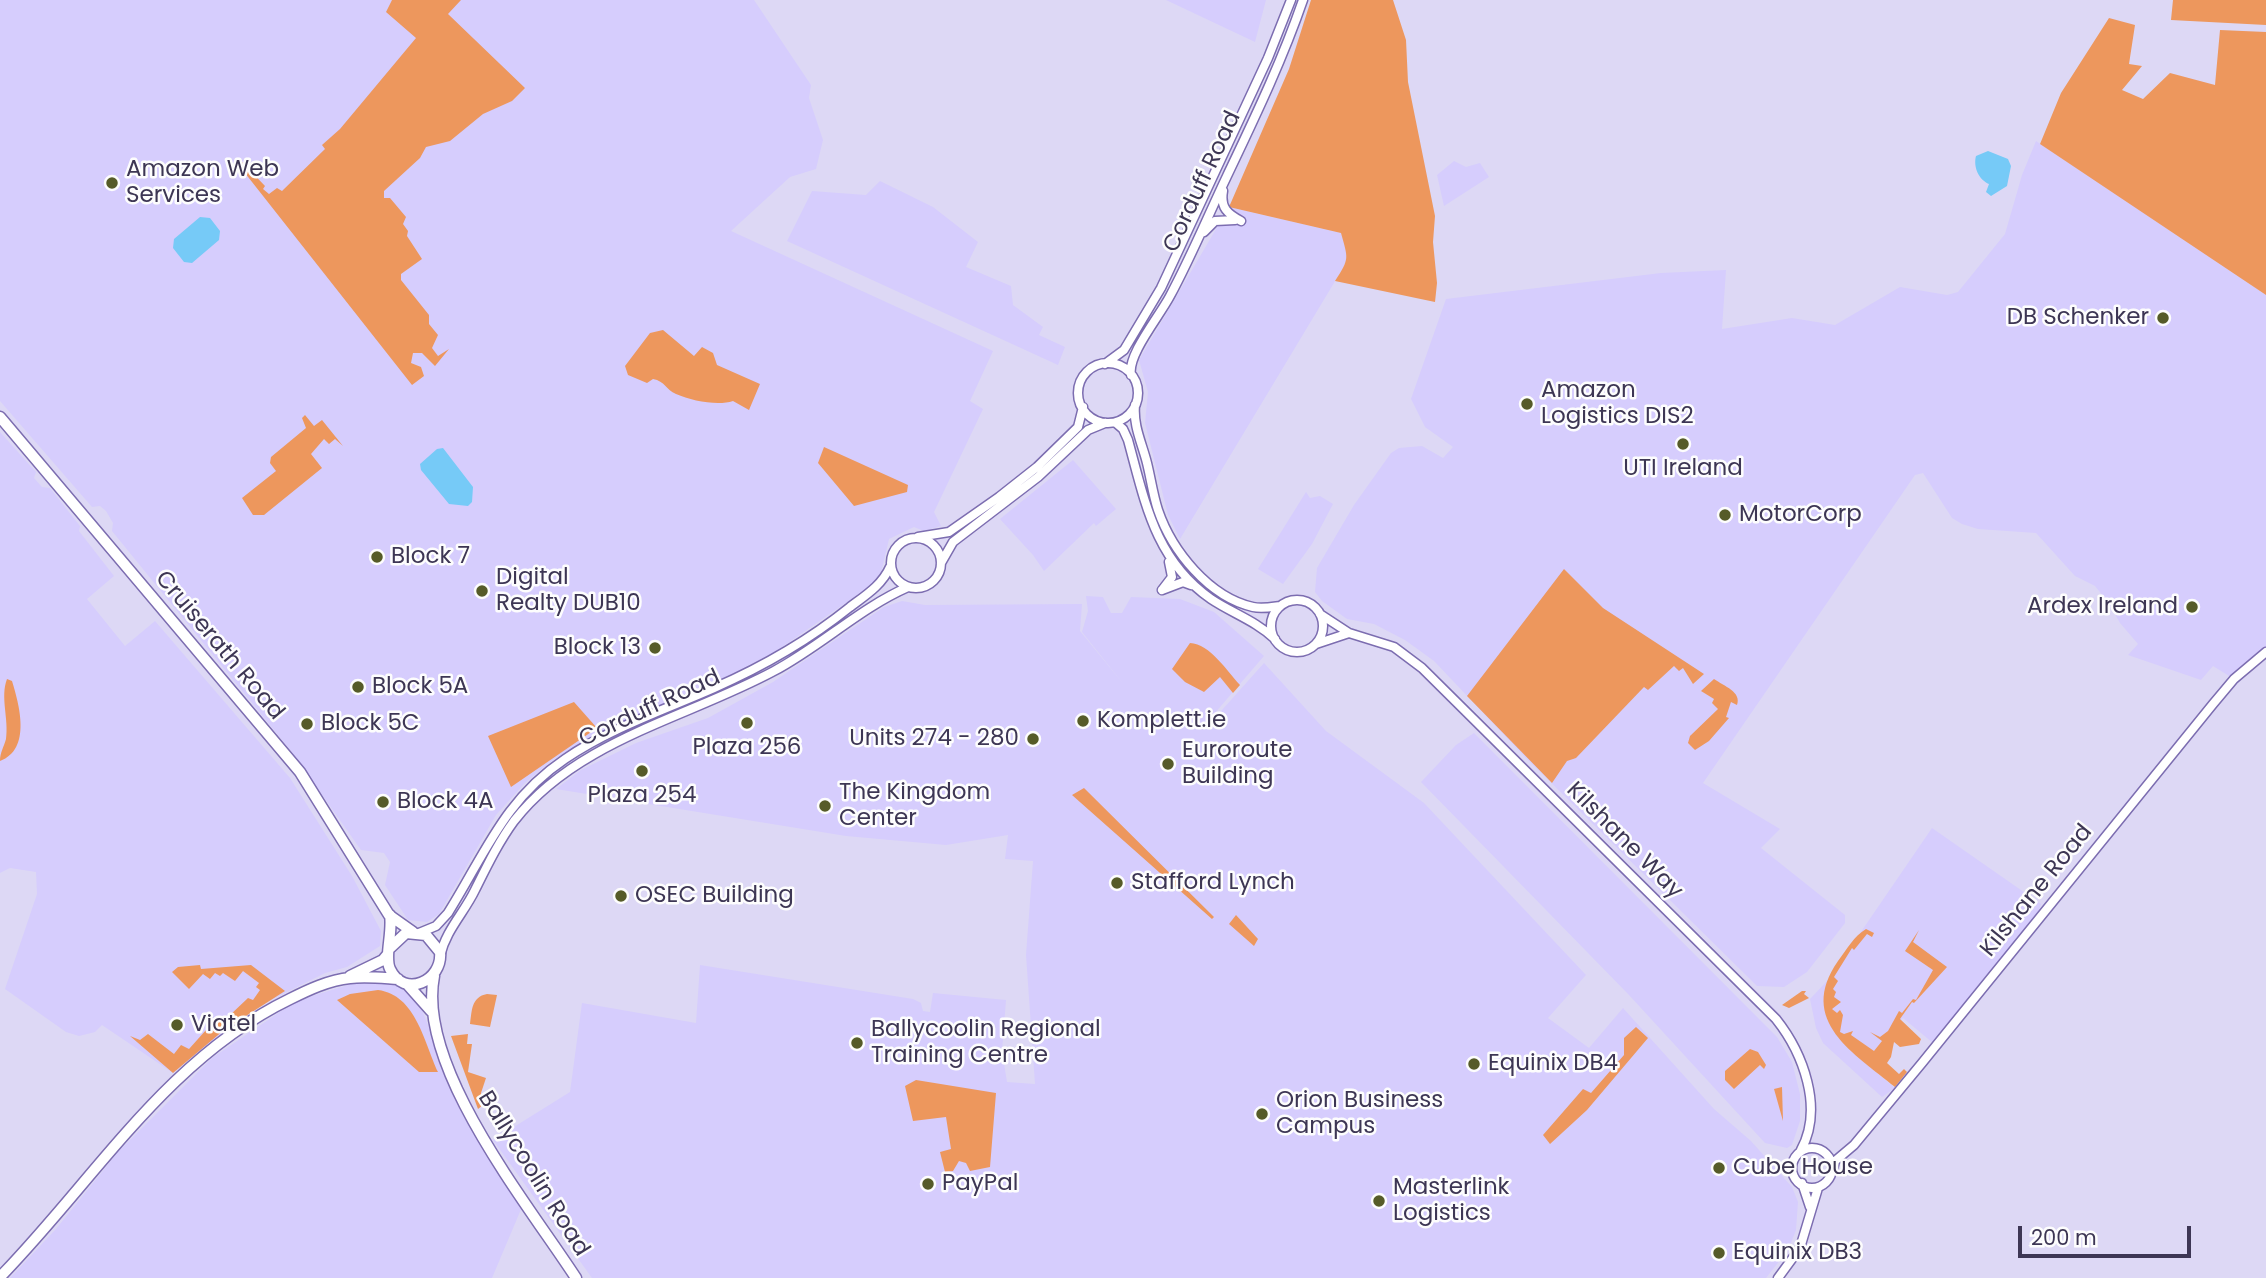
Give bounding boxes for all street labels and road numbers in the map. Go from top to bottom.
street label: Corduff Road [1158,107,1248,257]
street label: Cruiserath Road [149,566,289,726]
street label: Corduff Road [575,664,725,754]
street label: Kilshane Way [1560,777,1688,905]
street label: Kilshane Road [1975,819,2099,963]
street label: Ballycoolin Road [471,1086,595,1262]

